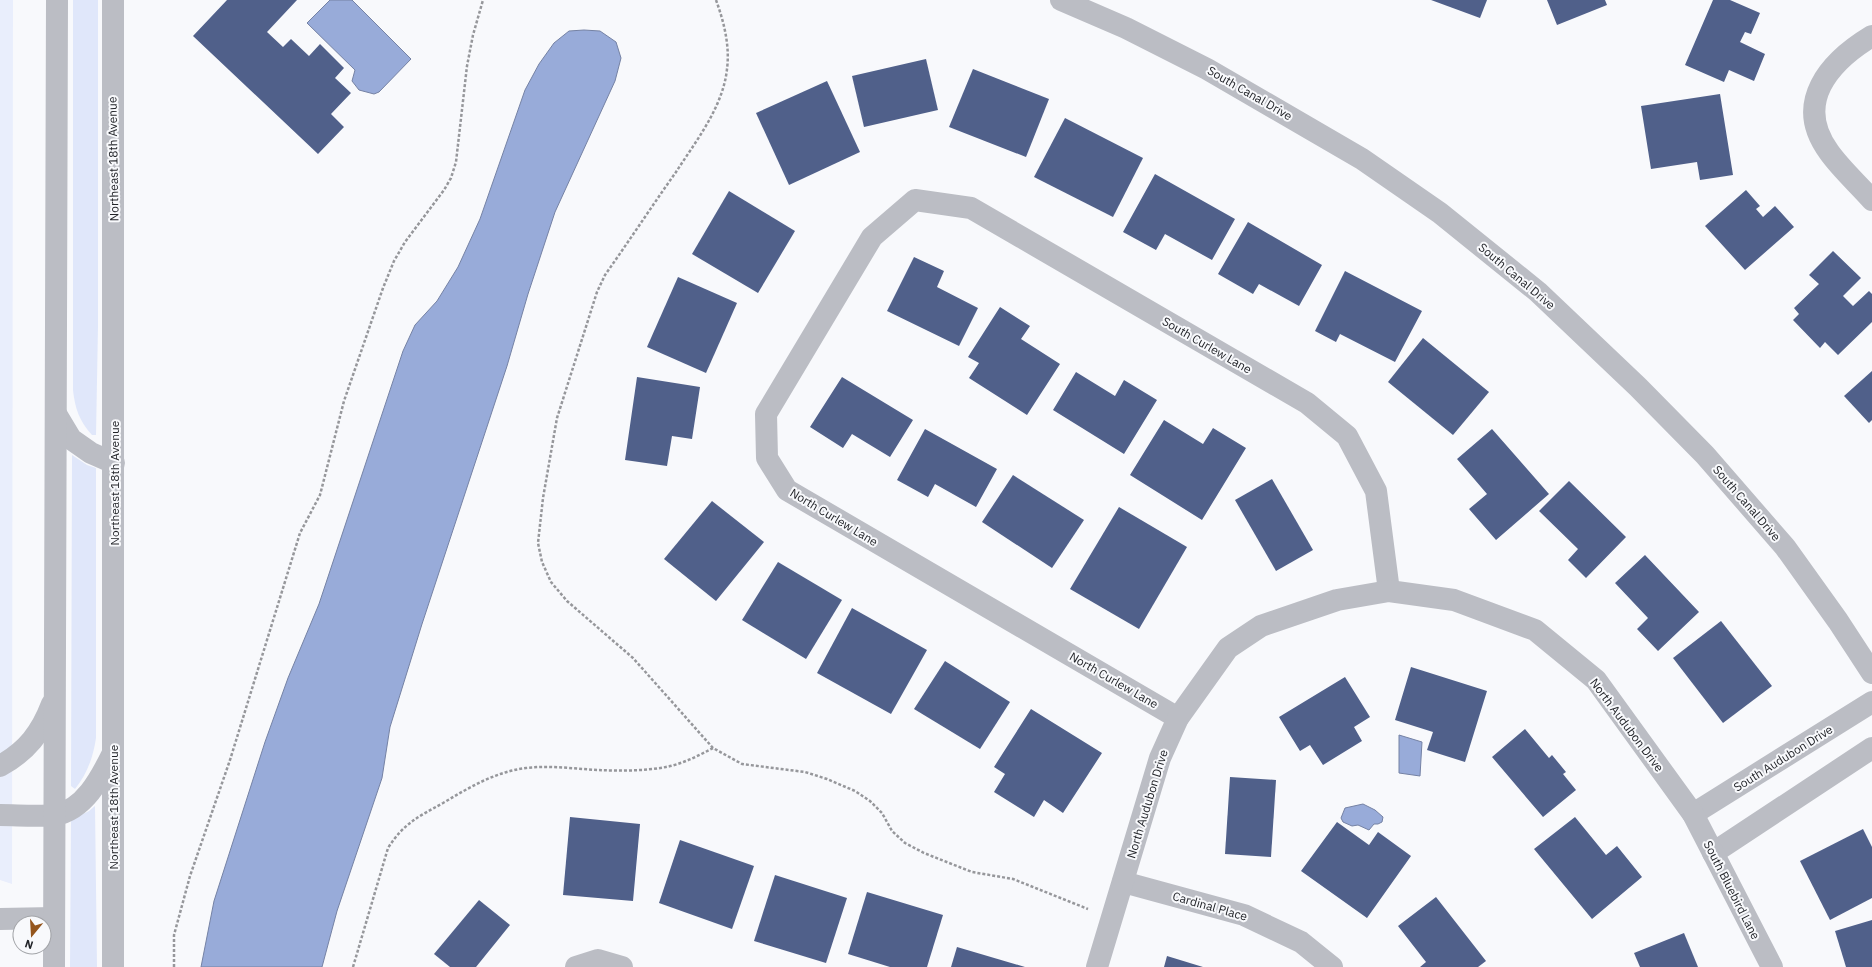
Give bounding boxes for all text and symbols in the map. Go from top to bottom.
street label: South Canal Drive [1205,63,1295,124]
street label: Northeast 18th Avenue [104,96,122,222]
street label: South Canal Drive [1476,240,1559,313]
street label: South Curlew Lane [1160,313,1255,377]
street label: Northeast 18th Avenue [107,420,122,545]
street label: South Canal Drive [1710,462,1784,544]
street label: North Curlew Lane [787,485,881,549]
street label: North Curlew Lane [1067,649,1161,712]
street label: North Audubon Drive [1587,675,1667,775]
street label: South Audubon Drive [1731,721,1836,795]
street label: Northeast 18th Avenue [106,744,121,869]
street label: North Audubon Drive [1123,747,1171,860]
street label: South Bluebird Lane [1701,838,1764,942]
street label: Cardinal Place [1171,888,1249,924]
north arrow [12,915,52,955]
text: N [23,937,35,952]

